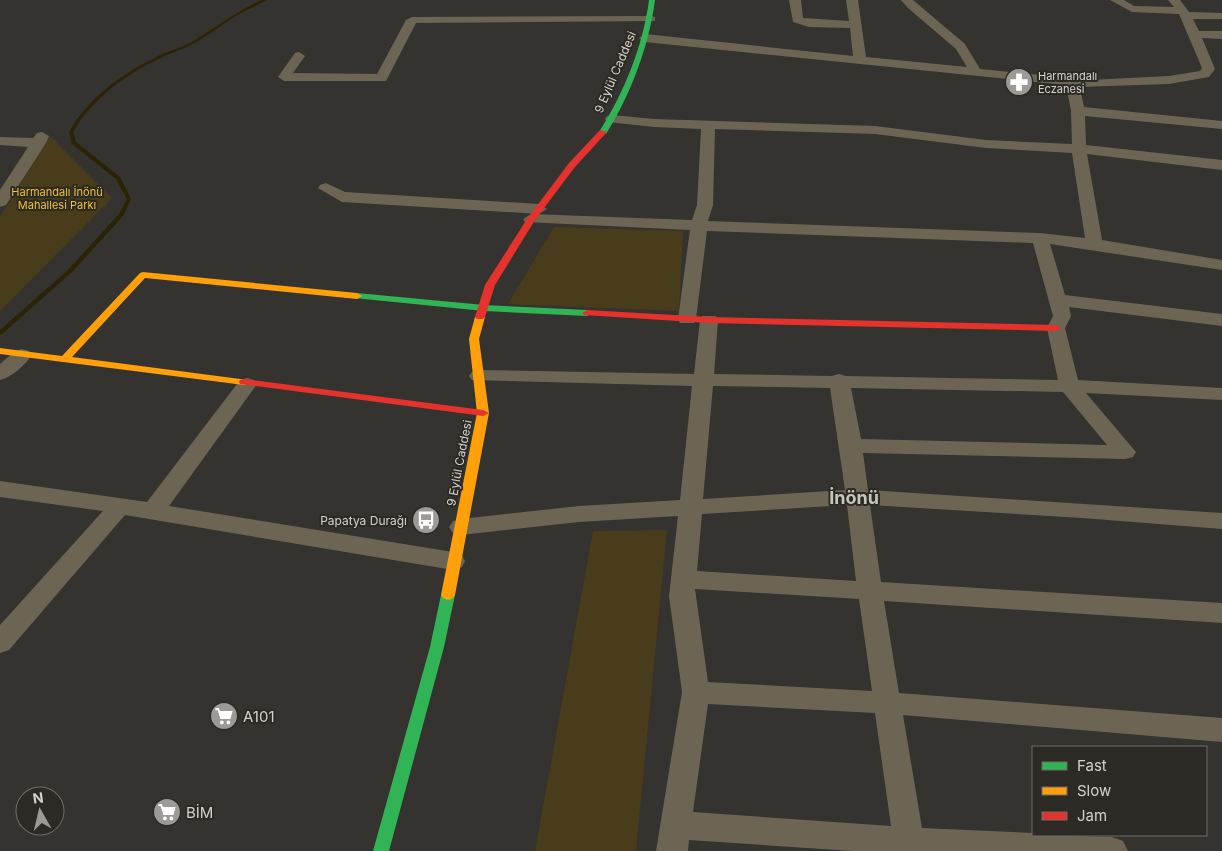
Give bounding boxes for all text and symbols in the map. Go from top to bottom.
street label: 9 Eylül Caddesi [591,29,639,115]
pharmacy icon: Harmandalı Eczanesi [1004,67,1034,97]
place label: Harmandalı Eczanesi [1038,69,1097,96]
park label: Harmandalı İnönü Mahallesi Parkı [11,185,103,212]
street label: 9 Eylül Caddesi [443,419,475,507]
district label: İnönü [829,487,879,508]
bus stop icon: Papatya Durağı [411,505,441,535]
place label: Papatya Durağı [320,513,407,528]
supermarket icon: A101 [209,701,239,731]
place label: A101 [243,707,275,726]
legend [1032,746,1207,836]
text: Fast [1077,756,1107,775]
text: Slow [1077,781,1111,800]
north arrow [15,786,65,836]
text: N [32,788,45,807]
supermarket icon: BİM [152,797,182,827]
place label: BİM [186,803,213,822]
text: Jam [1077,806,1107,825]

